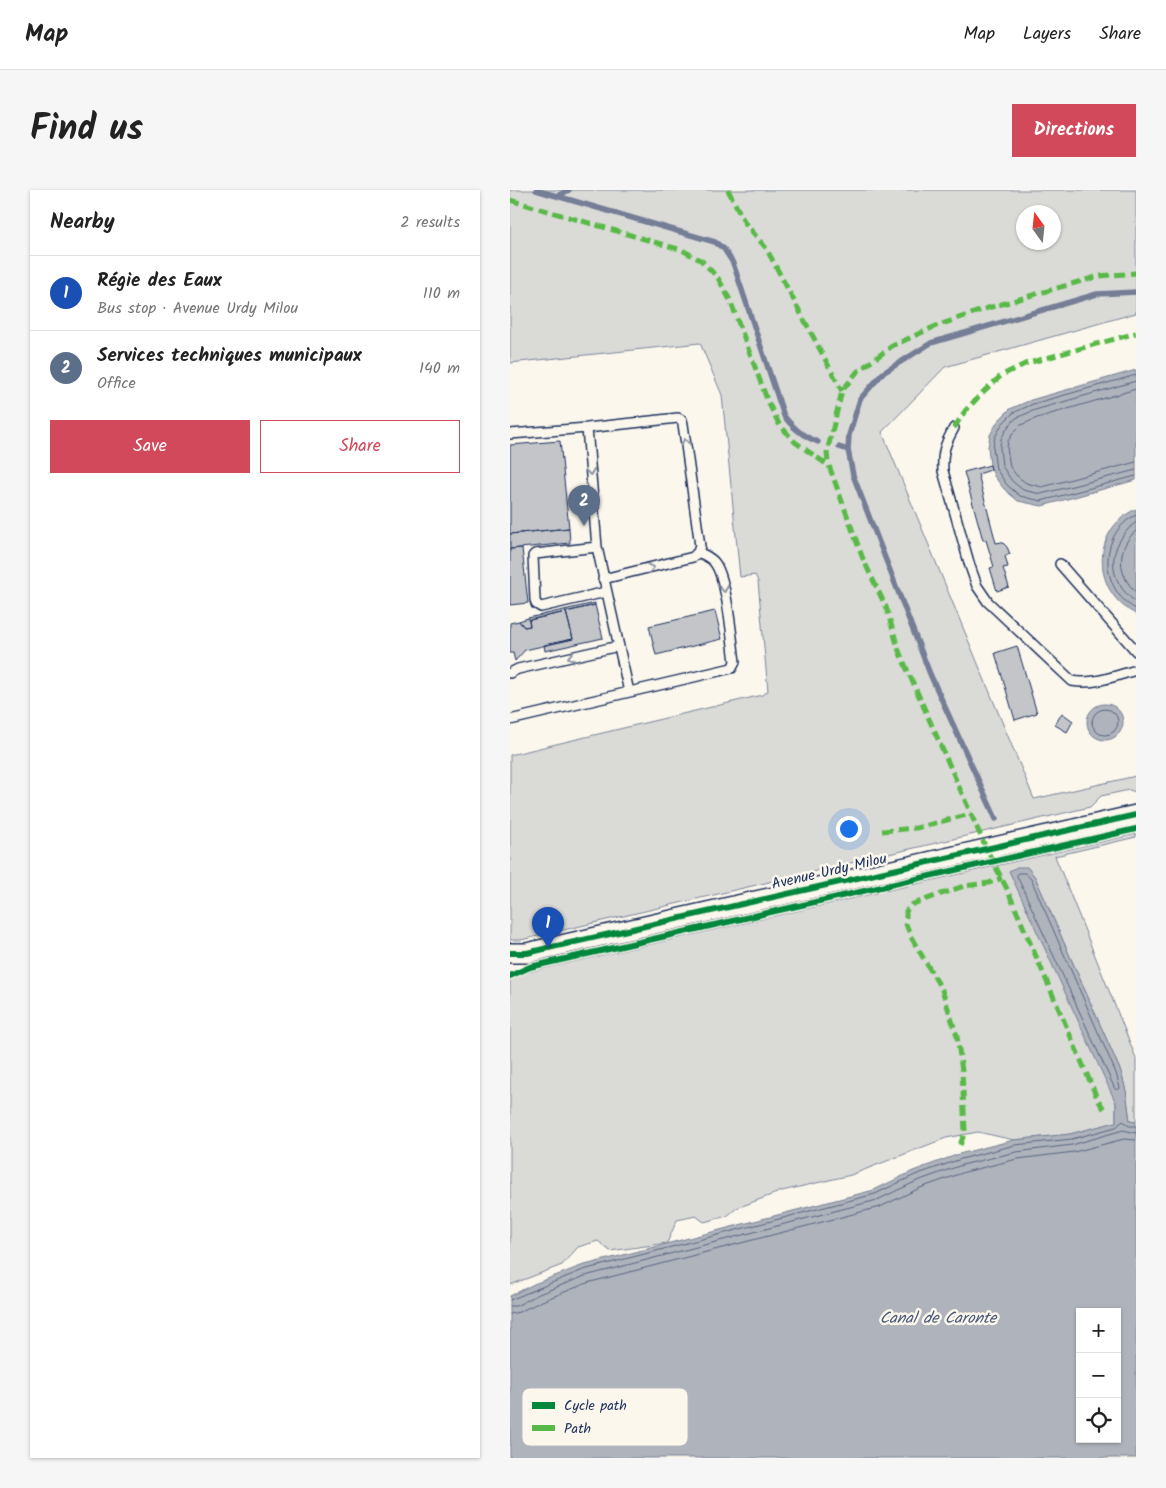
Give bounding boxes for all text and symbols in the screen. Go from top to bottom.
text: Map [25,15,68,54]
text: Map [964,20,995,49]
text: Layers [1023,20,1071,49]
text: Share [1099,20,1141,49]
text: Find us [30,102,143,158]
button: Directions [1012,104,1136,157]
north arrow [1016,205,1061,250]
text: Nearby [50,206,115,239]
text: 2 results [400,210,460,235]
text: Régie des Eaux [97,266,222,296]
text: 1 [64,281,68,306]
text: 110 m [423,281,460,306]
text: Bus stop · Avenue Urdy Milou [97,296,298,321]
text: Services techniques municipaux [97,341,362,371]
text: 2 [61,356,71,381]
text: 140 m [419,356,460,381]
text: Office [97,371,136,396]
button: Save [50,420,250,473]
button: Share [260,420,460,473]
one-way arrow [681,437,691,446]
one-way arrow [585,468,596,476]
pin: 2 [568,485,600,526]
one-way arrow [646,563,654,573]
one-way arrow [719,584,729,593]
one-way arrow [567,651,576,662]
your location [836,816,862,842]
street label: Avenue Urdy Milou [769,847,889,897]
pin: 1 [532,907,564,948]
water label: Canal de Caronte [880,1306,998,1331]
map controls [1076,1308,1121,1443]
button: + [1076,1308,1121,1353]
button: − [1076,1353,1121,1398]
legend [522,1388,688,1446]
text: Cycle path [564,1395,627,1417]
button: locate [1076,1398,1121,1443]
text: Path [564,1418,591,1440]

